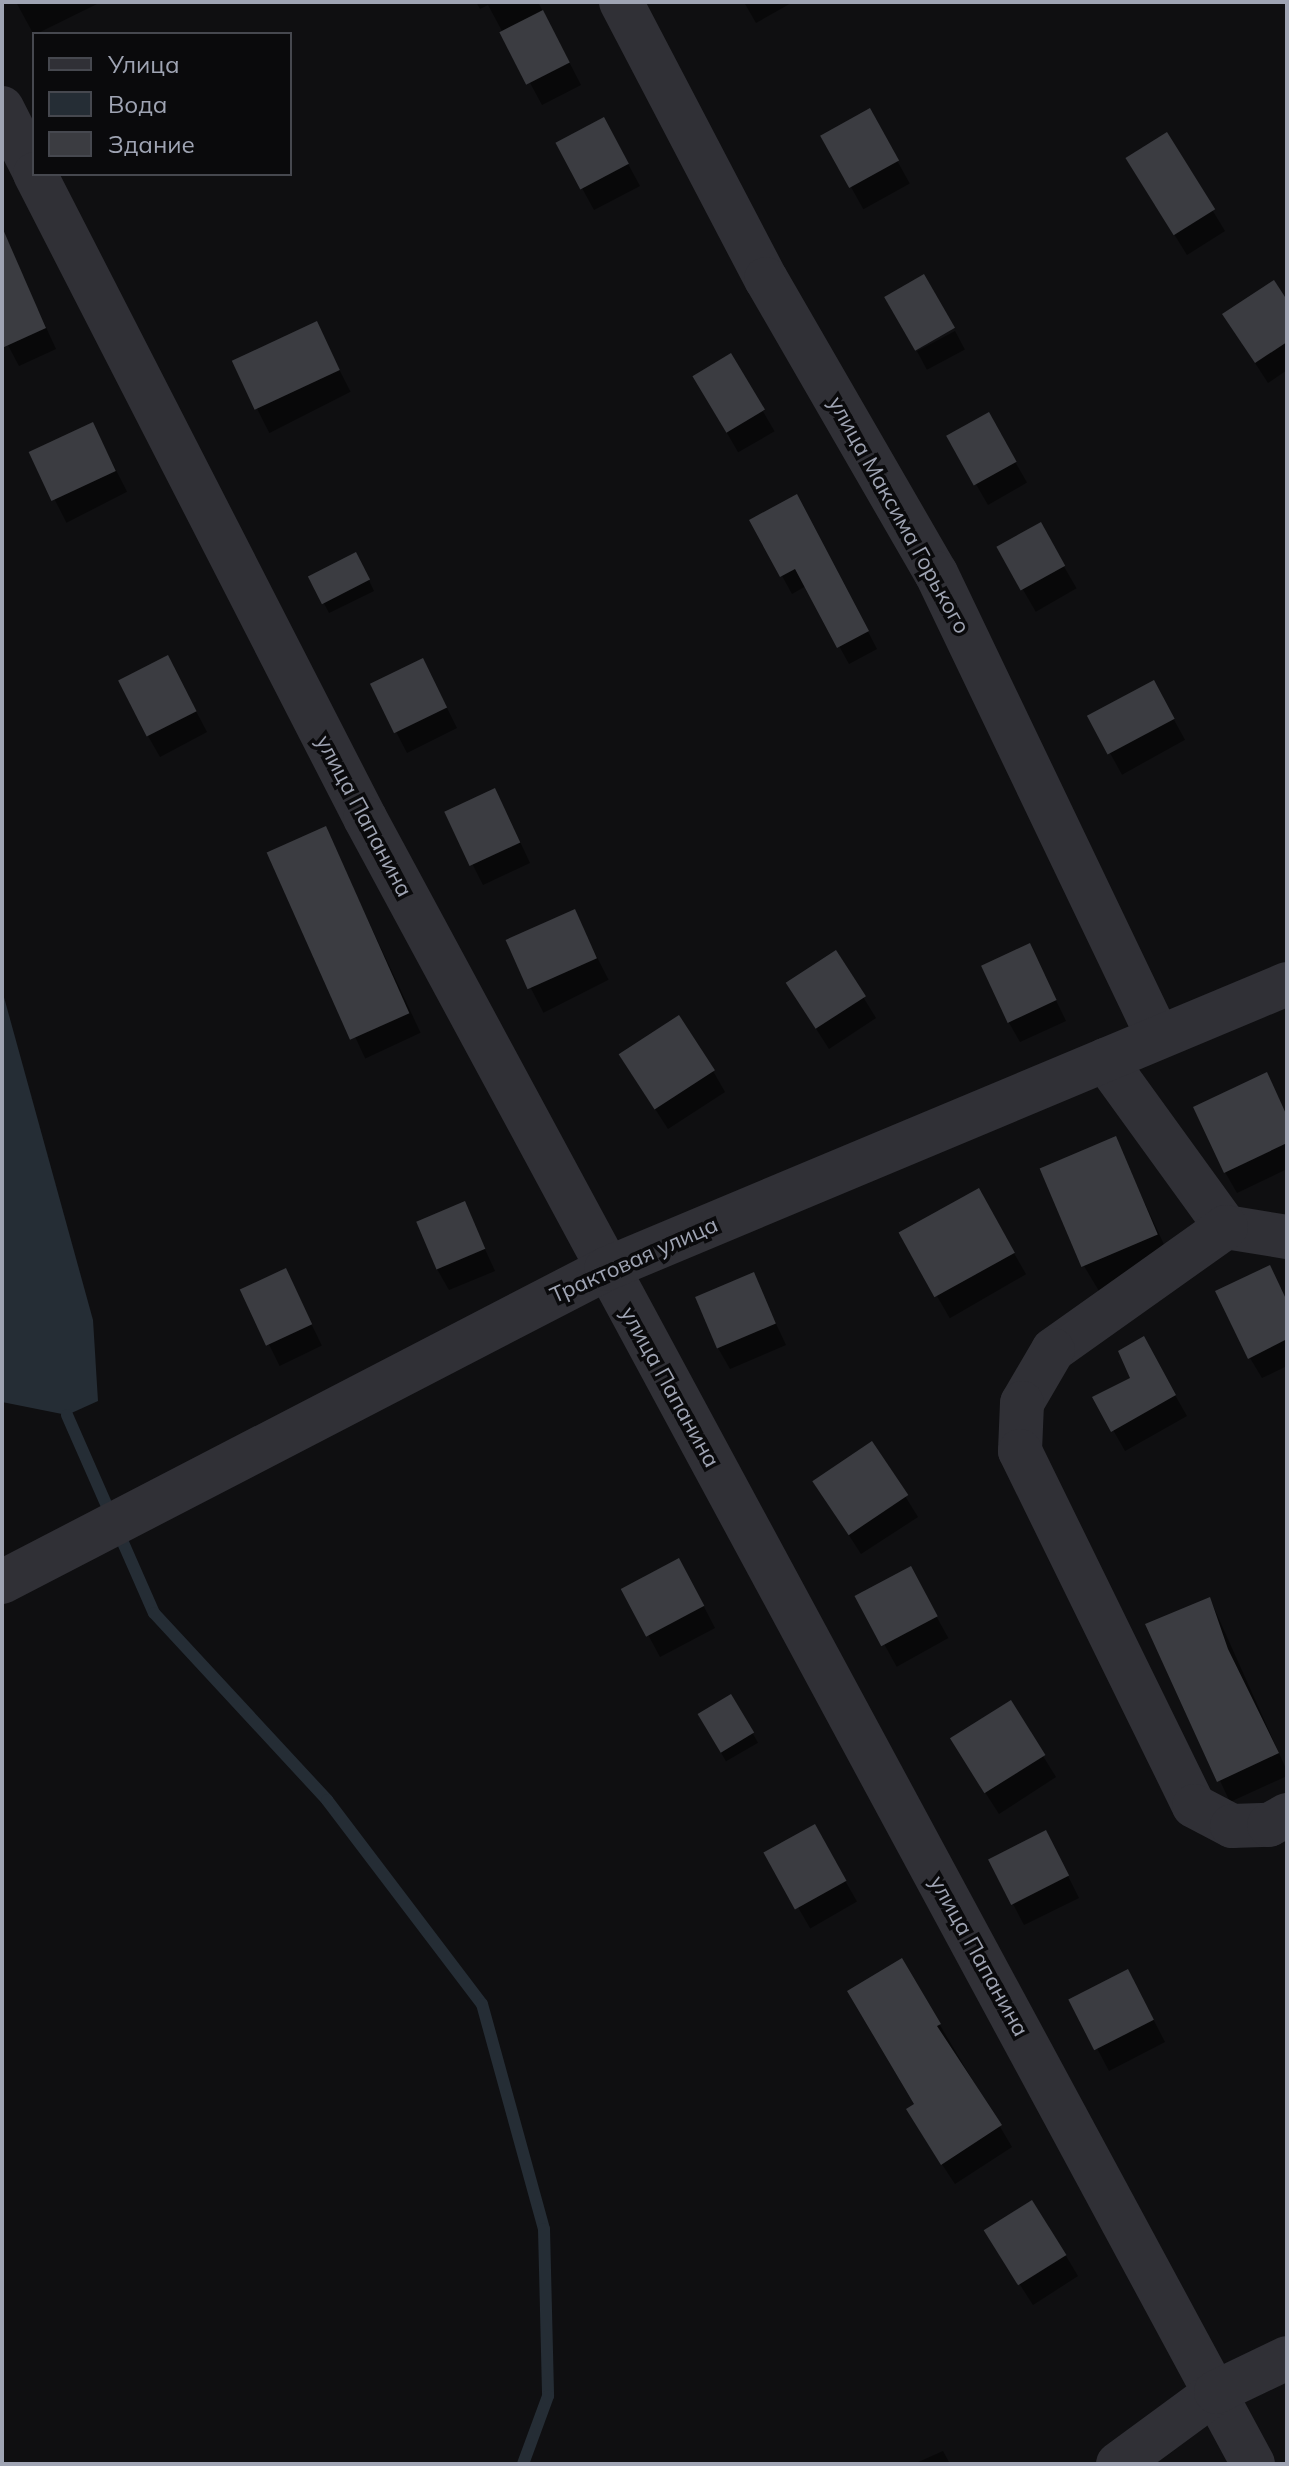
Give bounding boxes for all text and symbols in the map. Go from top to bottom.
legend [32,32,292,176]
text: Улица [108,49,180,79]
text: Вода [108,89,168,119]
text: Здание [108,129,195,159]
street label: улица Максима Горького [823,392,975,638]
street label: улица Папанина [310,731,418,901]
street label: Трактовая улица [546,1211,722,1309]
street label: улица Папанина [615,1302,725,1472]
street label: улица Папанина [924,1871,1034,2041]

